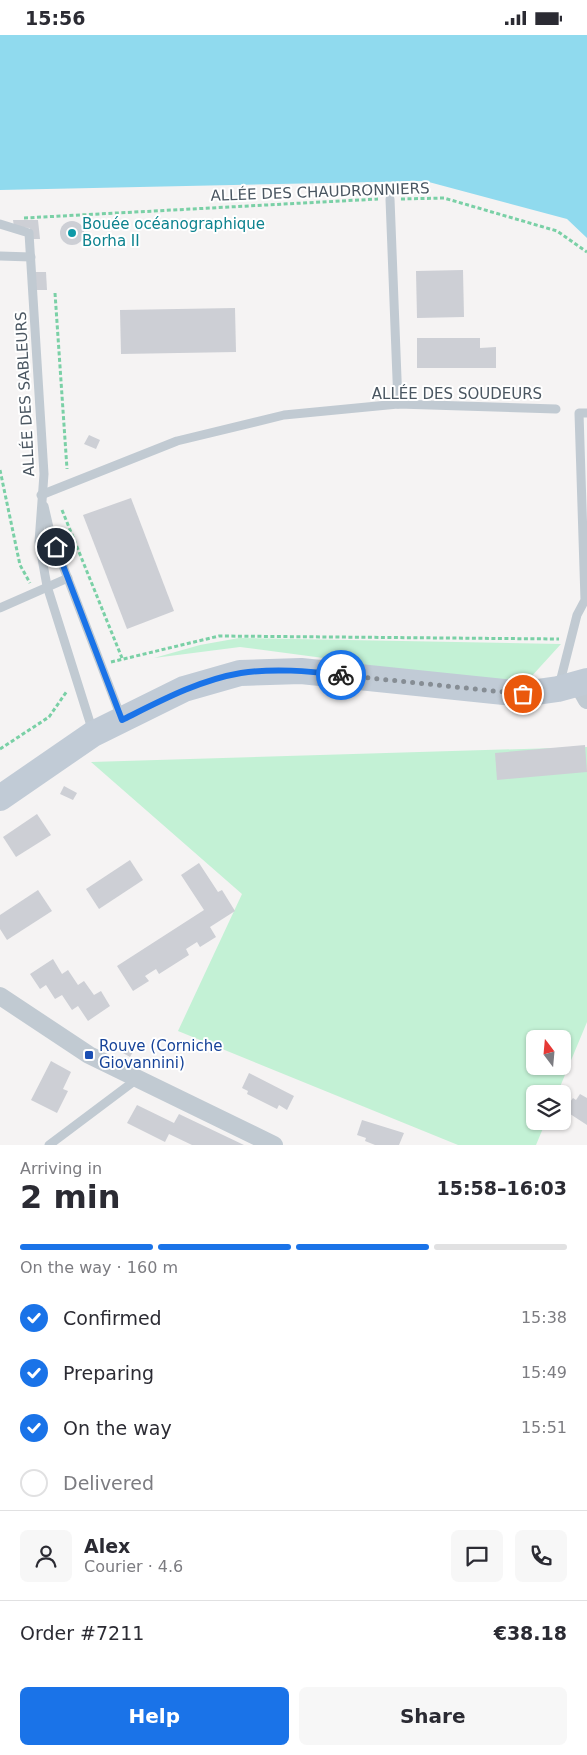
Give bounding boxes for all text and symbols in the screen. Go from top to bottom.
text: 15:56 [25,7,85,29]
street label: ALLÉE DES CHAUDRONNIERS [210,178,430,205]
place label: Bouée océanographique Borha II [82,215,265,250]
marker: Bouée océanographique Borha II [66,227,78,239]
street label: ALLÉE DES SABLEURS [11,311,38,477]
street label: ALLÉE DES SOUDEURS [372,384,542,403]
pin [35,526,77,568]
icon: home [42,533,70,561]
courier [316,650,366,700]
icon: bike [327,661,355,689]
pin [502,673,544,715]
icon: bag [509,680,537,708]
north arrow [526,1030,571,1075]
map controls [526,1030,571,1130]
place label: Rouve (Corniche Giovannini) [99,1037,222,1072]
marker: Rouve (Corniche Giovannini) [83,1049,95,1061]
button: layers [526,1085,571,1130]
text: Arriving in [20,1159,102,1178]
text: 15:58–16:03 [437,1177,567,1199]
text: 2 min [20,1178,121,1216]
text: On the way · 160 m [20,1258,178,1277]
icon: check [20,1304,48,1332]
text: Confirmed [63,1307,162,1329]
text: 15:38 [521,1308,567,1327]
icon: check [20,1359,48,1387]
text: Preparing [63,1362,154,1384]
text: 15:49 [521,1363,567,1382]
icon: check [20,1414,48,1442]
text: On the way [63,1417,172,1439]
text: 15:51 [521,1418,567,1437]
text: Delivered [63,1472,154,1494]
button: person [20,1530,72,1582]
button: chat [451,1530,503,1582]
button: phone [515,1530,567,1582]
text: Alex [84,1535,130,1557]
text: Courier · 4.6 [84,1557,183,1576]
text: Order #7211 [20,1622,144,1644]
text: €38.18 [494,1622,567,1644]
button: Help [20,1687,289,1745]
button: Share [299,1687,567,1745]

